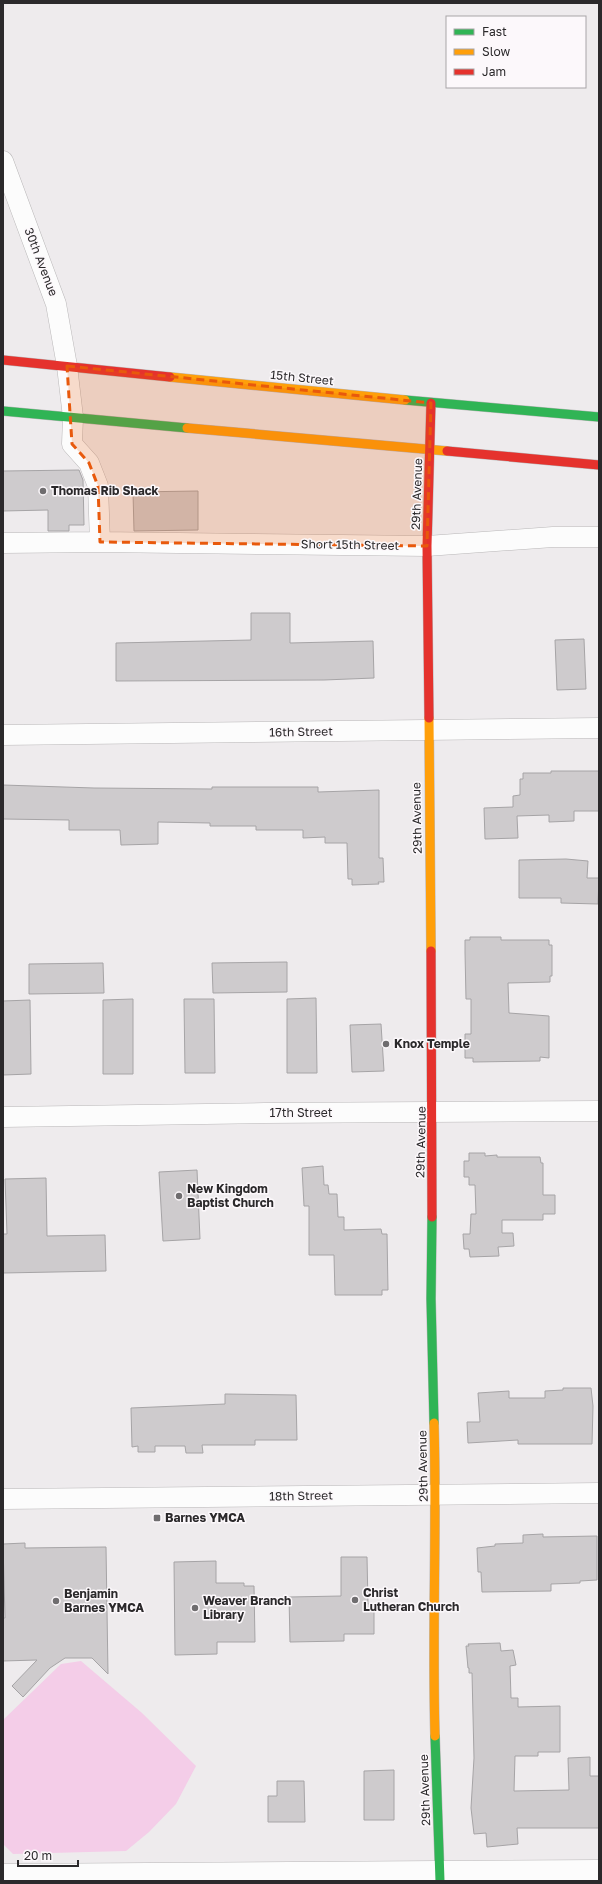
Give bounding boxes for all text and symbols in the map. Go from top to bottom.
legend [446,16,586,88]
text: Fast [482,24,507,39]
text: Slow [482,44,510,59]
text: Jam [482,64,506,79]
street label: 30th Avenue [22,226,61,298]
street label: 15th Street [270,367,335,388]
street label: 29th Avenue [408,458,425,530]
place label: Thomas Rib Shack [51,483,159,498]
marker: Thomas Rib Shack [38,486,48,496]
street label: Short 15th Street [301,536,400,553]
street label: 16th Street [269,723,333,740]
street label: 29th Avenue [408,782,425,854]
place label: Knox Temple [394,1036,470,1051]
marker: Knox Temple [381,1039,391,1049]
street label: 17th Street [270,1105,333,1120]
street label: 29th Avenue [412,1106,429,1178]
place label: New Kingdom Baptist Church [187,1181,274,1210]
marker: New Kingdom Baptist Church [174,1191,184,1201]
street label: 29th Avenue [414,1430,431,1502]
street label: 18th Street [269,1487,333,1504]
place label: Barnes YMCA [165,1510,246,1525]
marker: Barnes YMCA [152,1513,162,1523]
place label: Christ Lutheran Church [363,1585,459,1614]
place label: Benjamin Barnes YMCA [64,1586,145,1615]
place label: Weaver Branch Library [203,1593,291,1622]
marker: Christ Lutheran Church [350,1595,360,1605]
marker: Benjamin Barnes YMCA [51,1596,61,1606]
marker: Weaver Branch Library [190,1603,200,1613]
street label: 29th Avenue [416,1754,433,1826]
scale bar [18,1842,78,1868]
text: 20 m [24,1848,52,1863]

